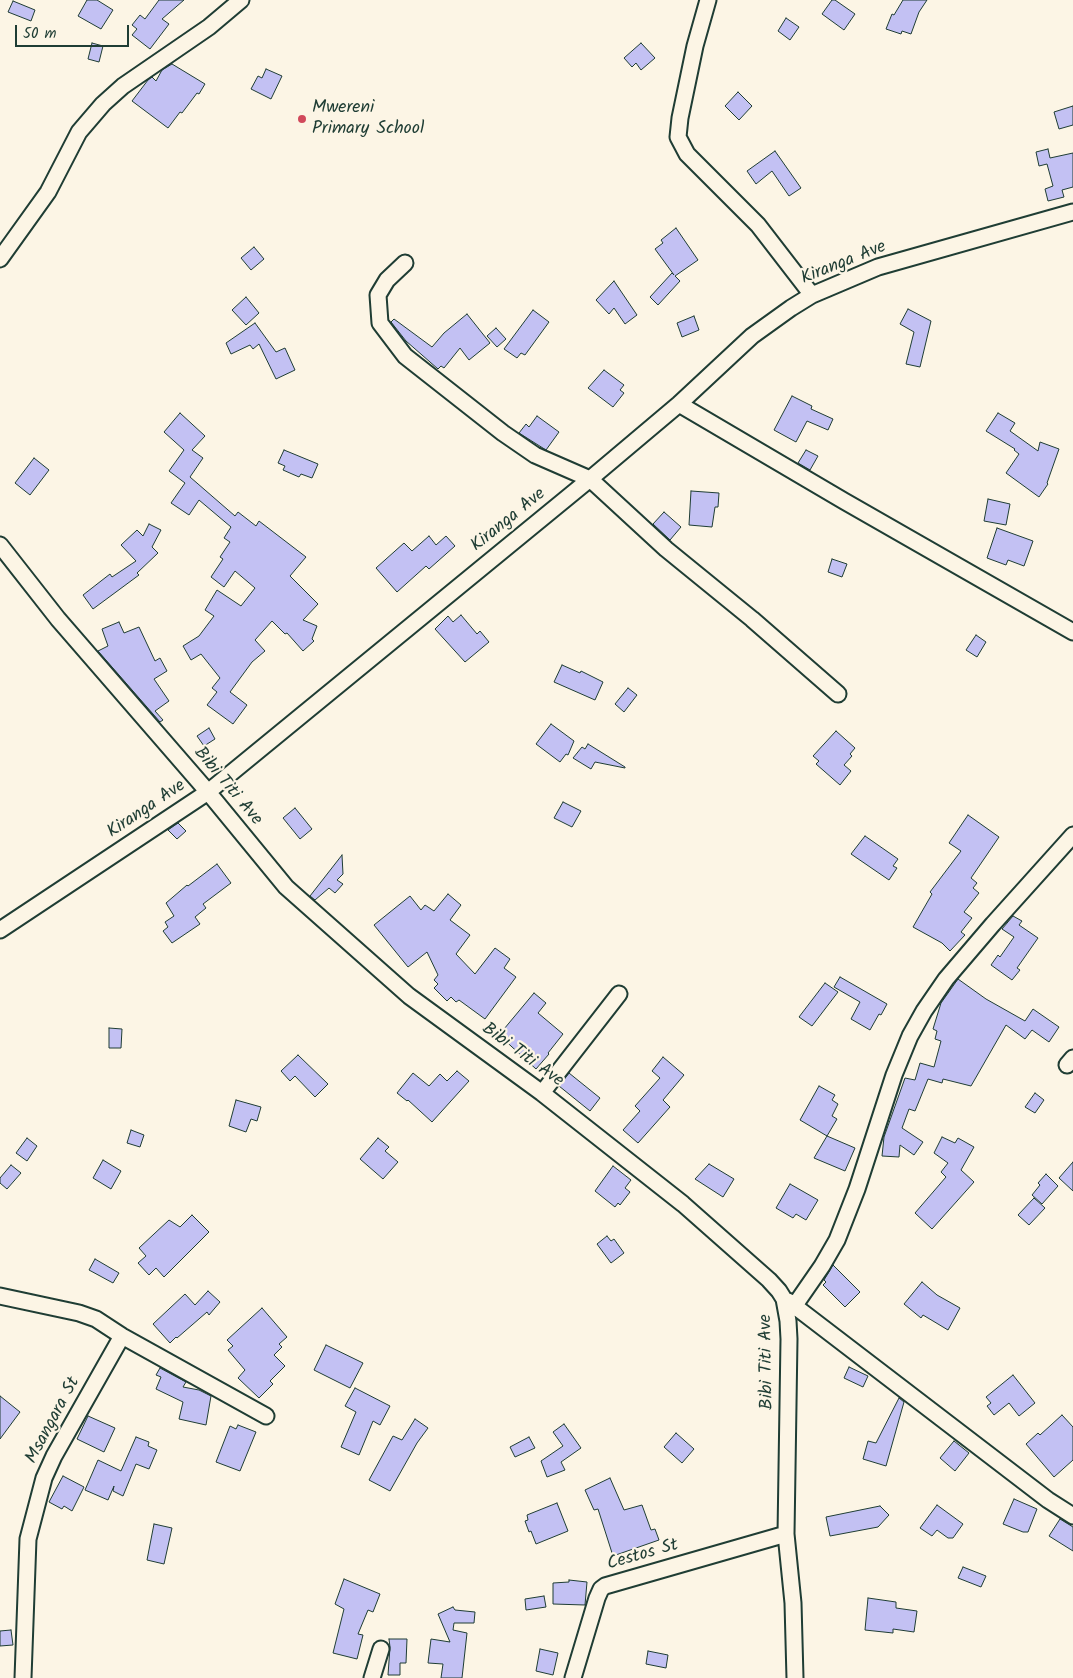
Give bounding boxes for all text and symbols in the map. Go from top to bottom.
scale bar [18,15,131,47]
text: 50 m [23,22,57,46]
place label: Mwereni Primary School [312,98,424,140]
marker: Mwereni Primary School [296,113,308,125]
street label: Kiranga Ave [798,237,890,291]
street label: Kiranga Ave [467,484,551,558]
street label: Bibi Titi Ave [188,743,266,831]
street label: Kiranga Ave [104,776,190,844]
street label: Bibi Titi Ave [477,1019,567,1093]
street label: Bibi Titi Ave [756,1314,780,1410]
street label: Msangara St [22,1374,86,1468]
street label: Cestos St [605,1536,681,1576]

